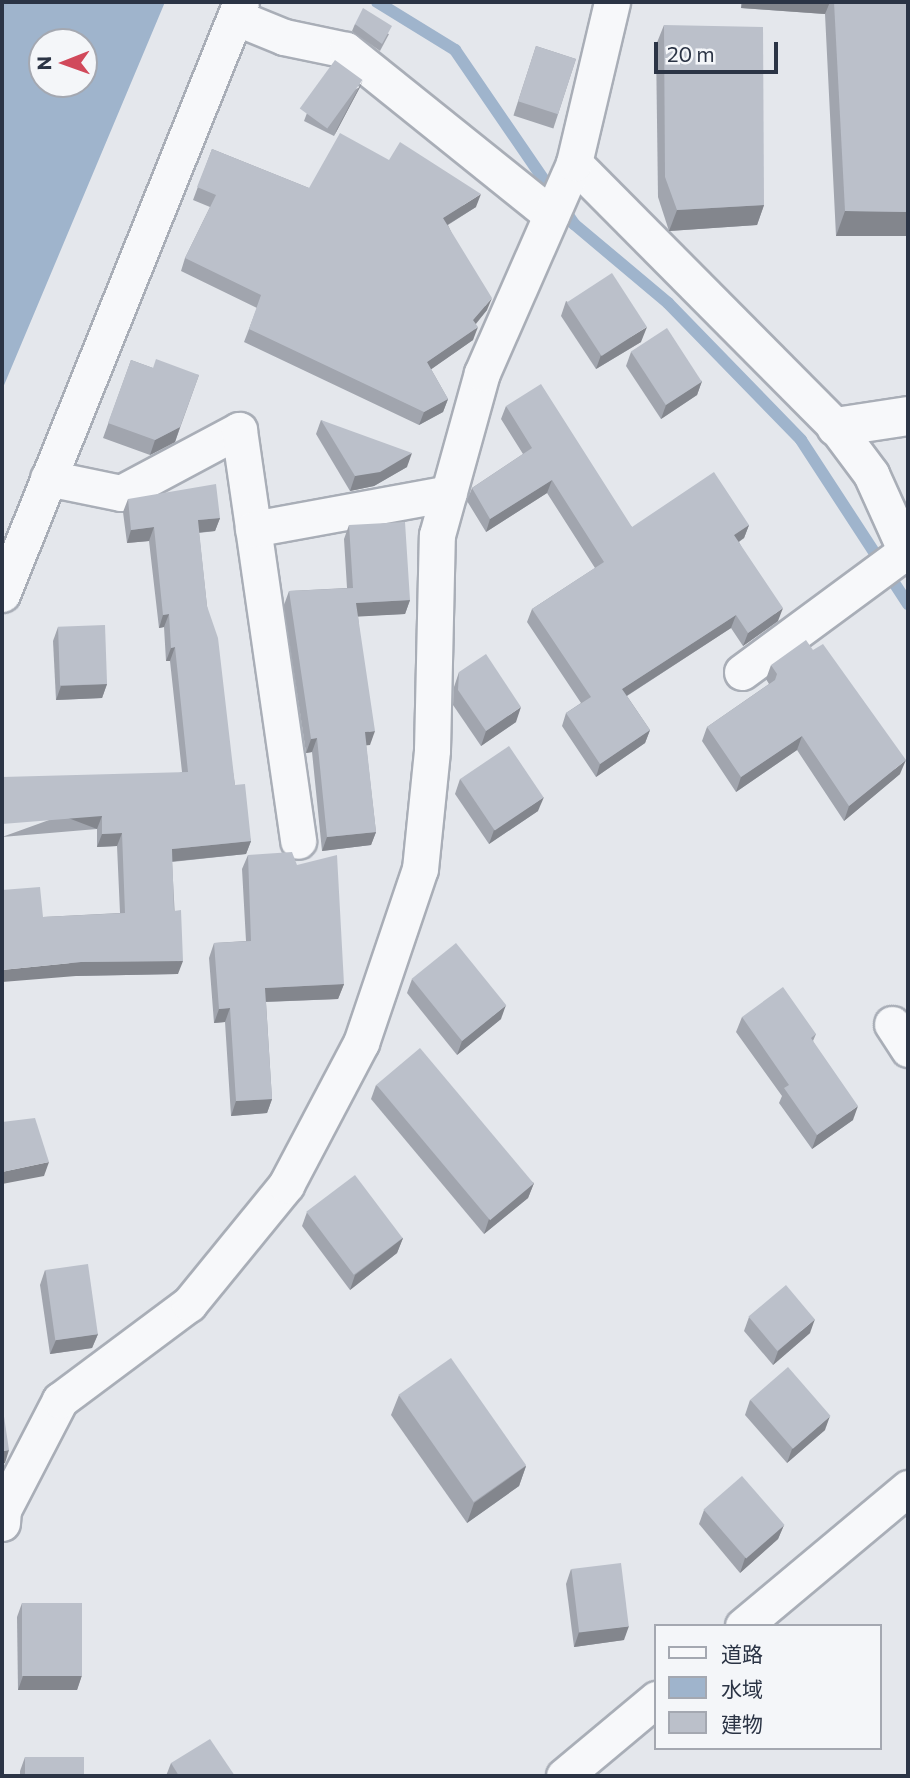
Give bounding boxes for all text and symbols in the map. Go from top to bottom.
north arrow [28,28,98,98]
scale bar [658,28,782,72]
text: 20 m [667,41,715,66]
text: N [32,56,55,71]
legend [654,1624,882,1750]
text: 道路 [721,1641,763,1666]
text: 水域 [721,1676,763,1701]
text: 建物 [721,1711,763,1736]

